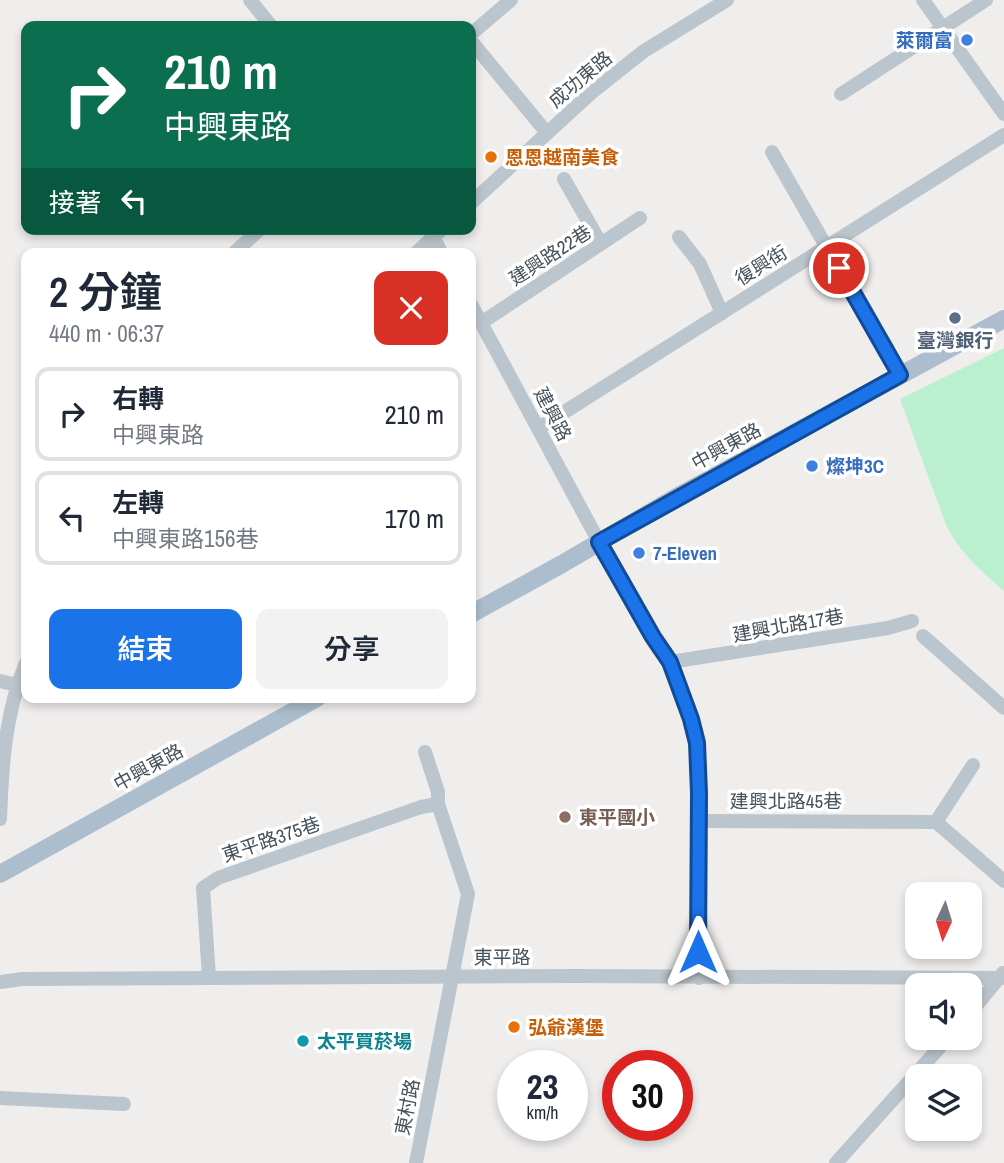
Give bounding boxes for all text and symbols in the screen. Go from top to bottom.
place label: 萊爾富 [896,27,953,53]
marker: 萊爾富 [959,32,975,48]
text: 210 m [164,38,278,104]
street label: 成功東路 [543,45,617,113]
icon: right [49,49,140,140]
text: 中興東路 [164,105,292,148]
place label: 恩恩越南美食 [505,144,619,170]
marker: 恩恩越南美食 [483,149,499,165]
icon: left [115,182,153,220]
text: 接著 [49,185,101,220]
street label: 建興路22巷 [504,219,596,291]
pin [809,238,869,298]
street label: 復興街 [730,239,792,291]
icon: arrive [820,249,858,287]
text: 2 分鐘 [49,264,162,320]
button: close [374,271,448,345]
marker: 臺灣銀行 [947,310,963,326]
text: 440 m · 06:37 [49,318,164,349]
place label: 臺灣銀行 [917,327,993,353]
text: 右轉 [112,381,164,416]
street label: 建興路 [528,383,578,445]
icon: right [53,395,91,433]
text: 210 m [385,397,444,432]
street label: 中興東路 [686,416,766,476]
text: 中興東路 [112,419,204,450]
place label: 燦坤3C [826,453,884,479]
marker: 燦坤3C [804,458,820,474]
text: 左轉 [112,485,164,520]
icon: left [53,499,91,537]
text: 170 m [385,501,444,536]
text: 中興東路156巷 [112,523,258,554]
place label: 7-Eleven [653,540,717,566]
marker: 7-Eleven [631,545,647,561]
street label: 建興北路17巷 [730,602,846,648]
button: 結束 [49,609,242,689]
button: 分享 [256,609,448,689]
street label: 中興東路 [108,737,188,797]
street label: 建興北路45巷 [730,788,842,814]
place label: 東平國小 [579,804,655,830]
marker: 東平國小 [557,809,573,825]
street label: 東平路375巷 [219,810,323,868]
north arrow [905,882,982,959]
map controls [905,882,982,1141]
position arrow [661,915,735,989]
street label: 東平路 [473,944,531,970]
button: sound [905,973,982,1050]
place label: 弘爺漢堡 [528,1014,604,1040]
marker: 弘爺漢堡 [506,1019,522,1035]
place label: 太平買菸場 [317,1028,412,1054]
marker: 太平買菸場 [295,1033,311,1049]
speed limit sign: 30 [602,1050,693,1141]
text: 23 [527,1063,558,1110]
button: layers [905,1064,982,1141]
street label: 東村路 [389,1077,425,1137]
text: km/h [527,1100,559,1125]

